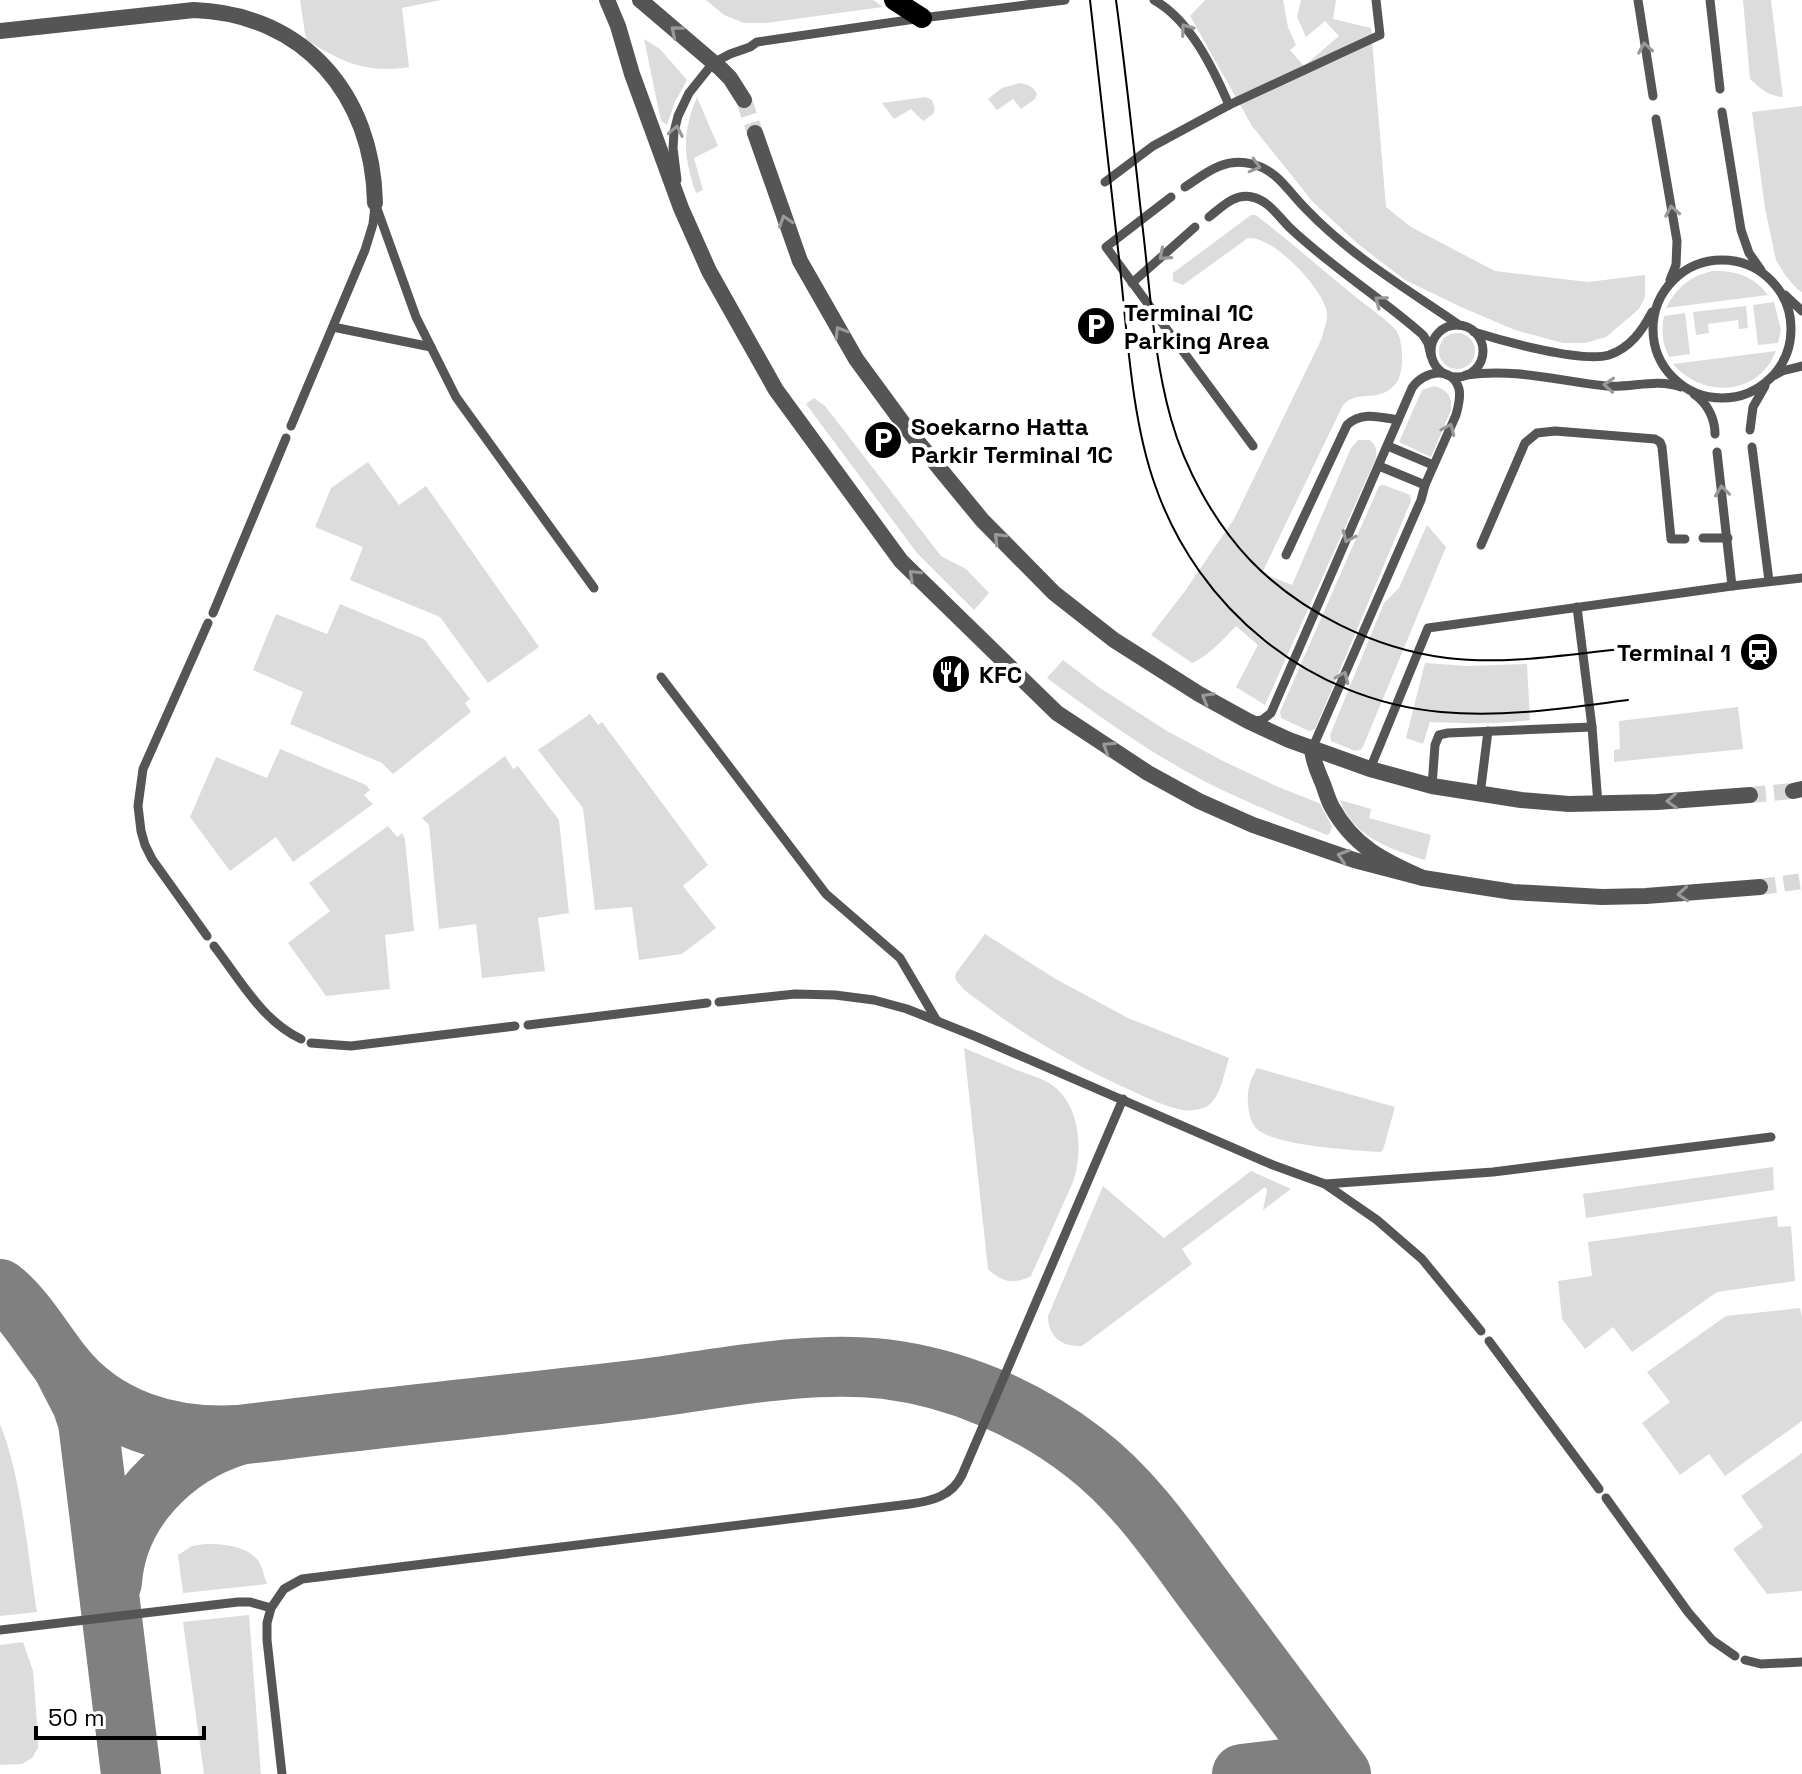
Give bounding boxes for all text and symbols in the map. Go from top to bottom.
one-way arrow [1181,23,1195,38]
one-way arrow [671,27,686,41]
one-way arrow [1637,41,1654,55]
one-way arrow [666,124,683,137]
one-way arrow [1248,157,1261,174]
one-way arrow [1664,204,1681,218]
one-way arrow [779,215,795,229]
one-way arrow [1158,245,1173,260]
one-way arrow [1375,296,1389,310]
place label: Terminal 1C Parking Area [1124,297,1270,356]
parking icon: Terminal 1C Parking Area [1075,305,1117,347]
one-way arrow [834,326,850,341]
one-way arrow [1602,377,1615,394]
place label: Soekarno Hatta Parkir Terminal 1C [911,411,1113,470]
parking icon: Soekarno Hatta Parkir Terminal 1C [862,419,904,461]
one-way arrow [1440,423,1456,437]
one-way arrow [1713,484,1730,497]
one-way arrow [1341,529,1357,543]
one-way arrow [994,533,1008,547]
one-way arrow [909,570,923,584]
station icon: Terminal 1 [1738,631,1780,673]
place label: Terminal 1 [1617,637,1731,668]
restaurant icon: KFC [930,653,972,695]
place label: KFC [979,659,1022,690]
one-way arrow [1333,671,1349,685]
one-way arrow [1201,692,1216,708]
one-way arrow [1103,742,1117,757]
one-way arrow [1665,793,1678,810]
one-way arrow [1337,849,1350,865]
one-way arrow [1676,885,1689,902]
scale bar [36,1690,204,1740]
text: 50 m [48,1702,105,1733]

